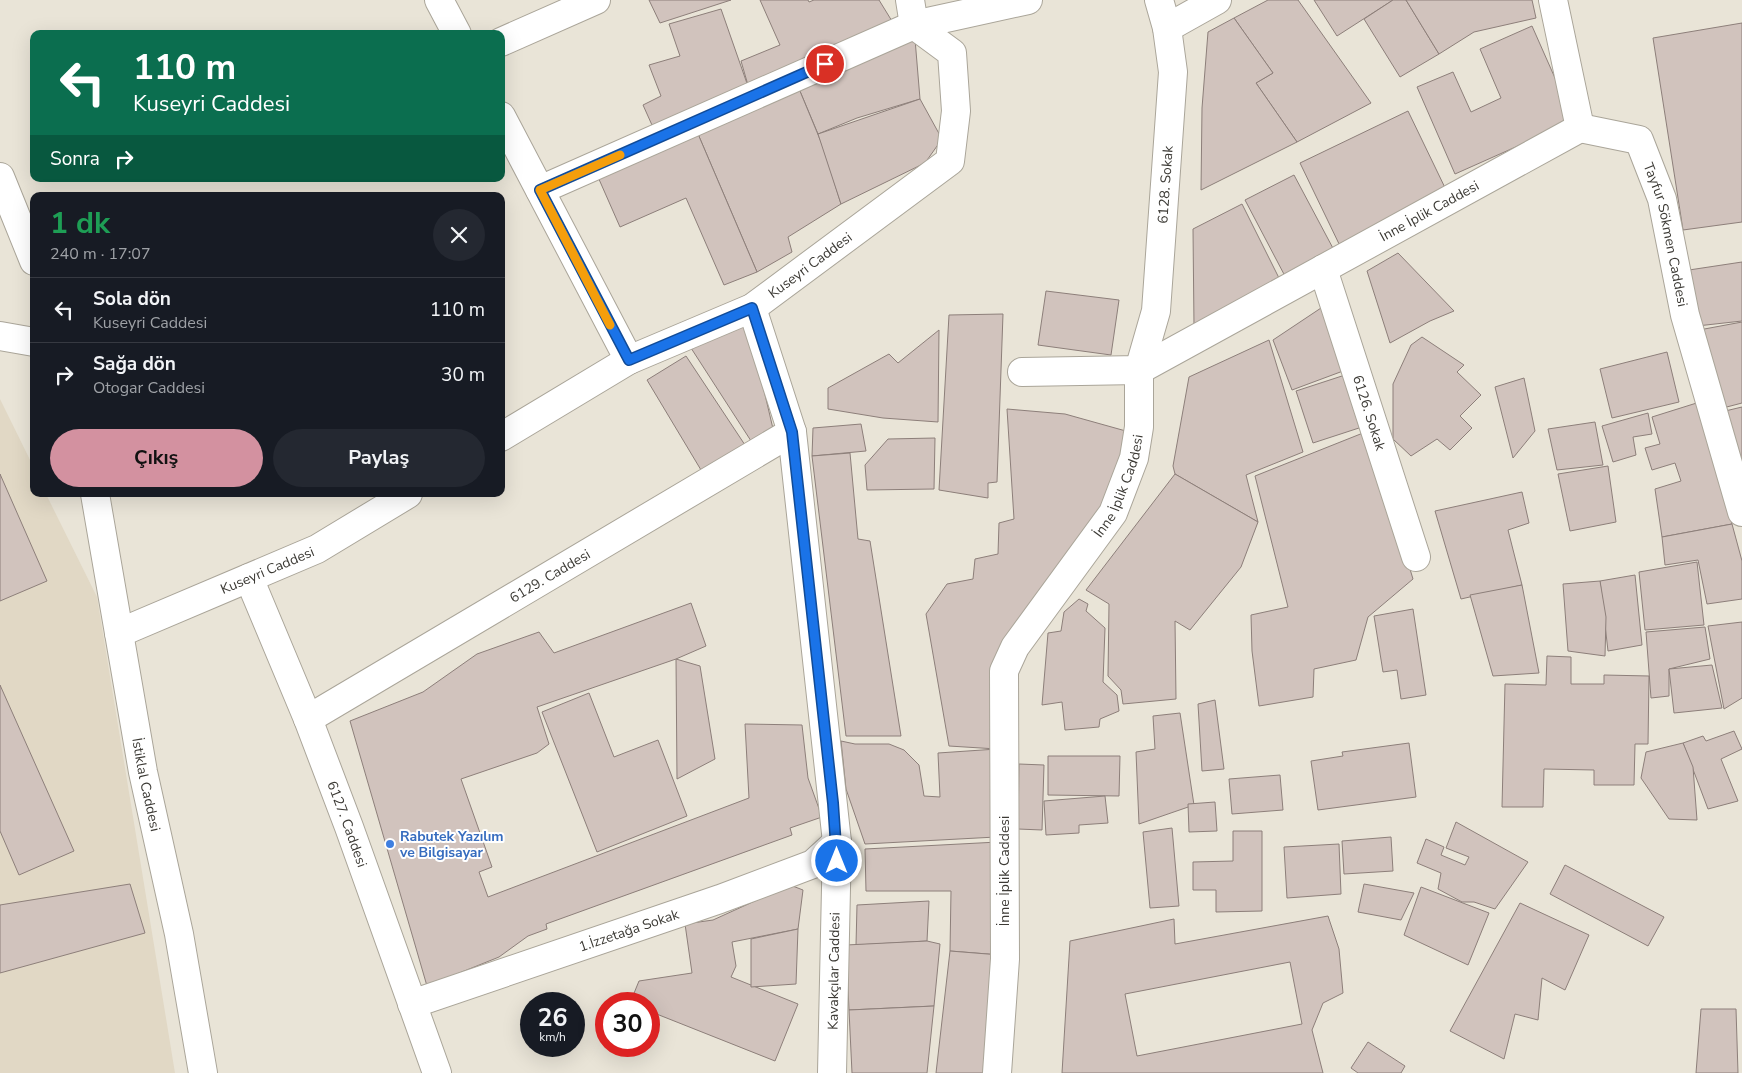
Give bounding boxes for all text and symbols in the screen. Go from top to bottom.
pin [804,43,846,85]
text: 110 m [133,44,236,91]
icon: left [50,50,115,115]
icon: arrive [811,50,839,78]
text: Kuseyri Caddesi [133,89,290,119]
street label: 6128. Sokak [1153,144,1177,224]
icon: right [110,145,138,173]
text: Sonra [50,146,100,172]
street label: Tayfur Sökmen Caddesi [1639,160,1693,308]
street label: İnne İplik Caddesi [1376,176,1482,246]
text: 1 dk [50,203,110,244]
button: close [433,209,485,261]
street label: Kuseyri Caddesi [764,228,856,302]
text: 240 m · 17:07 [50,243,151,265]
text: Sola dön [93,286,171,312]
icon: left [50,296,78,324]
text: 110 m [430,297,485,323]
text: Kuseyri Caddesi [93,312,207,334]
text: Sağa dön [93,351,176,377]
icon: right [50,361,78,389]
text: 30 m [441,362,485,388]
street label: 6126. Sokak [1348,373,1391,454]
text: Otogar Caddesi [93,377,205,399]
button: Çıkış [50,429,263,487]
button: Paylaş [273,429,485,487]
street label: İnne İplik Caddesi [1089,433,1147,541]
street label: Kuseyri Caddesi [217,542,317,598]
street label: 6129. Caddesi [506,544,594,607]
street label: İstiklal Caddesi [128,736,165,833]
street label: 6127. Caddesi [323,778,372,870]
street label: İnne İplik Caddesi [995,816,1014,926]
place label: Rabutek Yazılım ve Bilgisayar [399,827,504,862]
position arrow [810,834,862,886]
marker: Rabutek Yazılım ve Bilgisayar [384,838,396,850]
street label: 1.İzzetağa Sokak [576,904,682,956]
street label: Kavakçılar Caddesi [823,912,845,1030]
speed limit sign: 30 [595,992,660,1057]
text: 26 [537,1001,568,1035]
text: km/h [539,1029,566,1045]

